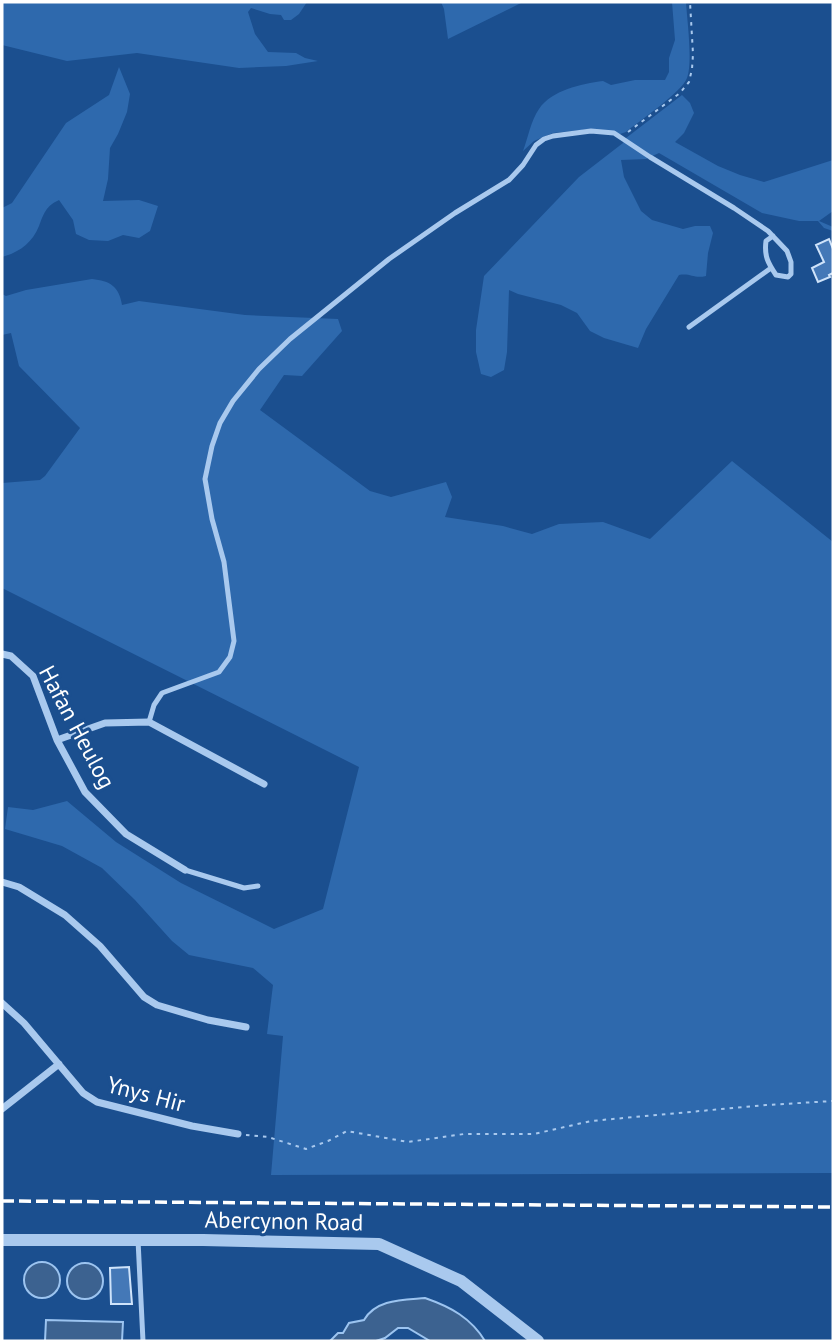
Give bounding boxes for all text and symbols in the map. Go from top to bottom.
street label: Hafan Heulog [33,660,122,793]
street label: Ynys Hir [104,1069,189,1118]
street label: Abercynon Road [205,1205,364,1236]

